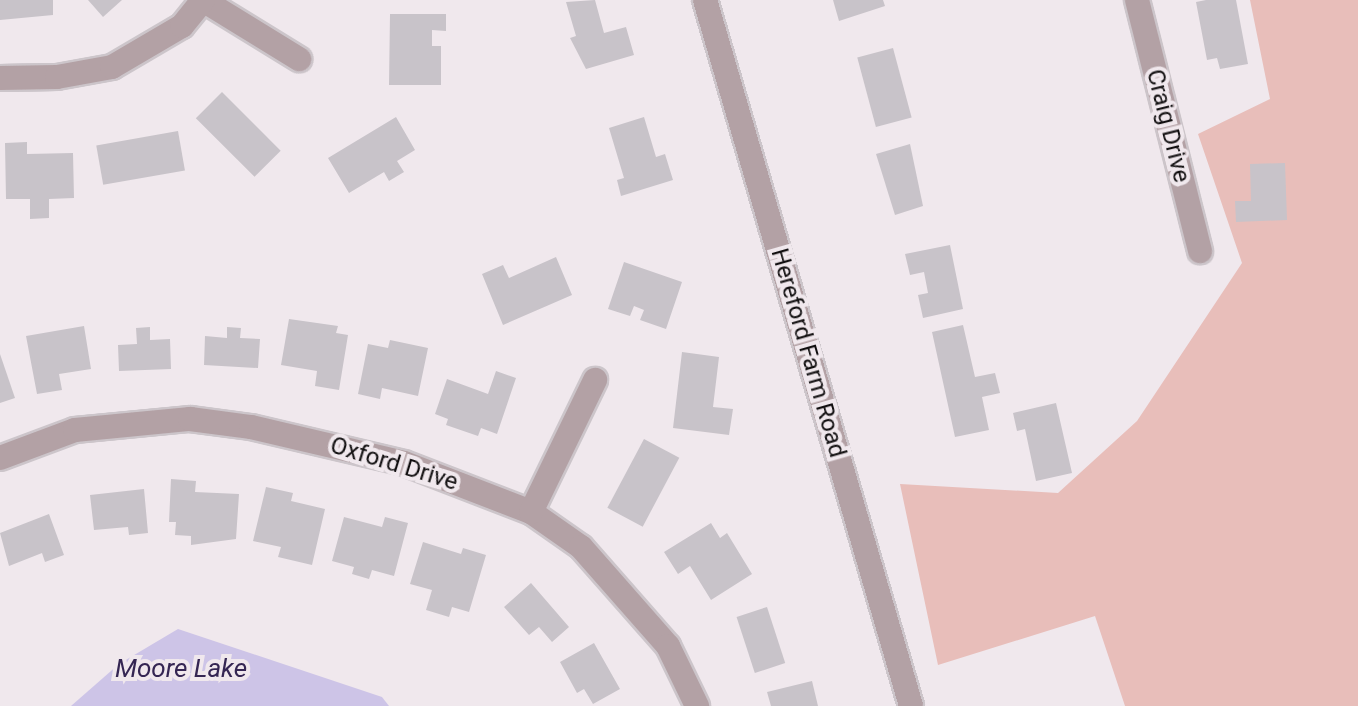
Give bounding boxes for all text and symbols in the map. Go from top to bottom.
street label: Craig Drive [1140,66,1196,186]
street label: Hereford Farm Road [764,245,852,461]
street label: Oxford Drive [327,431,461,497]
water label: Moore Lake [115,653,247,685]

